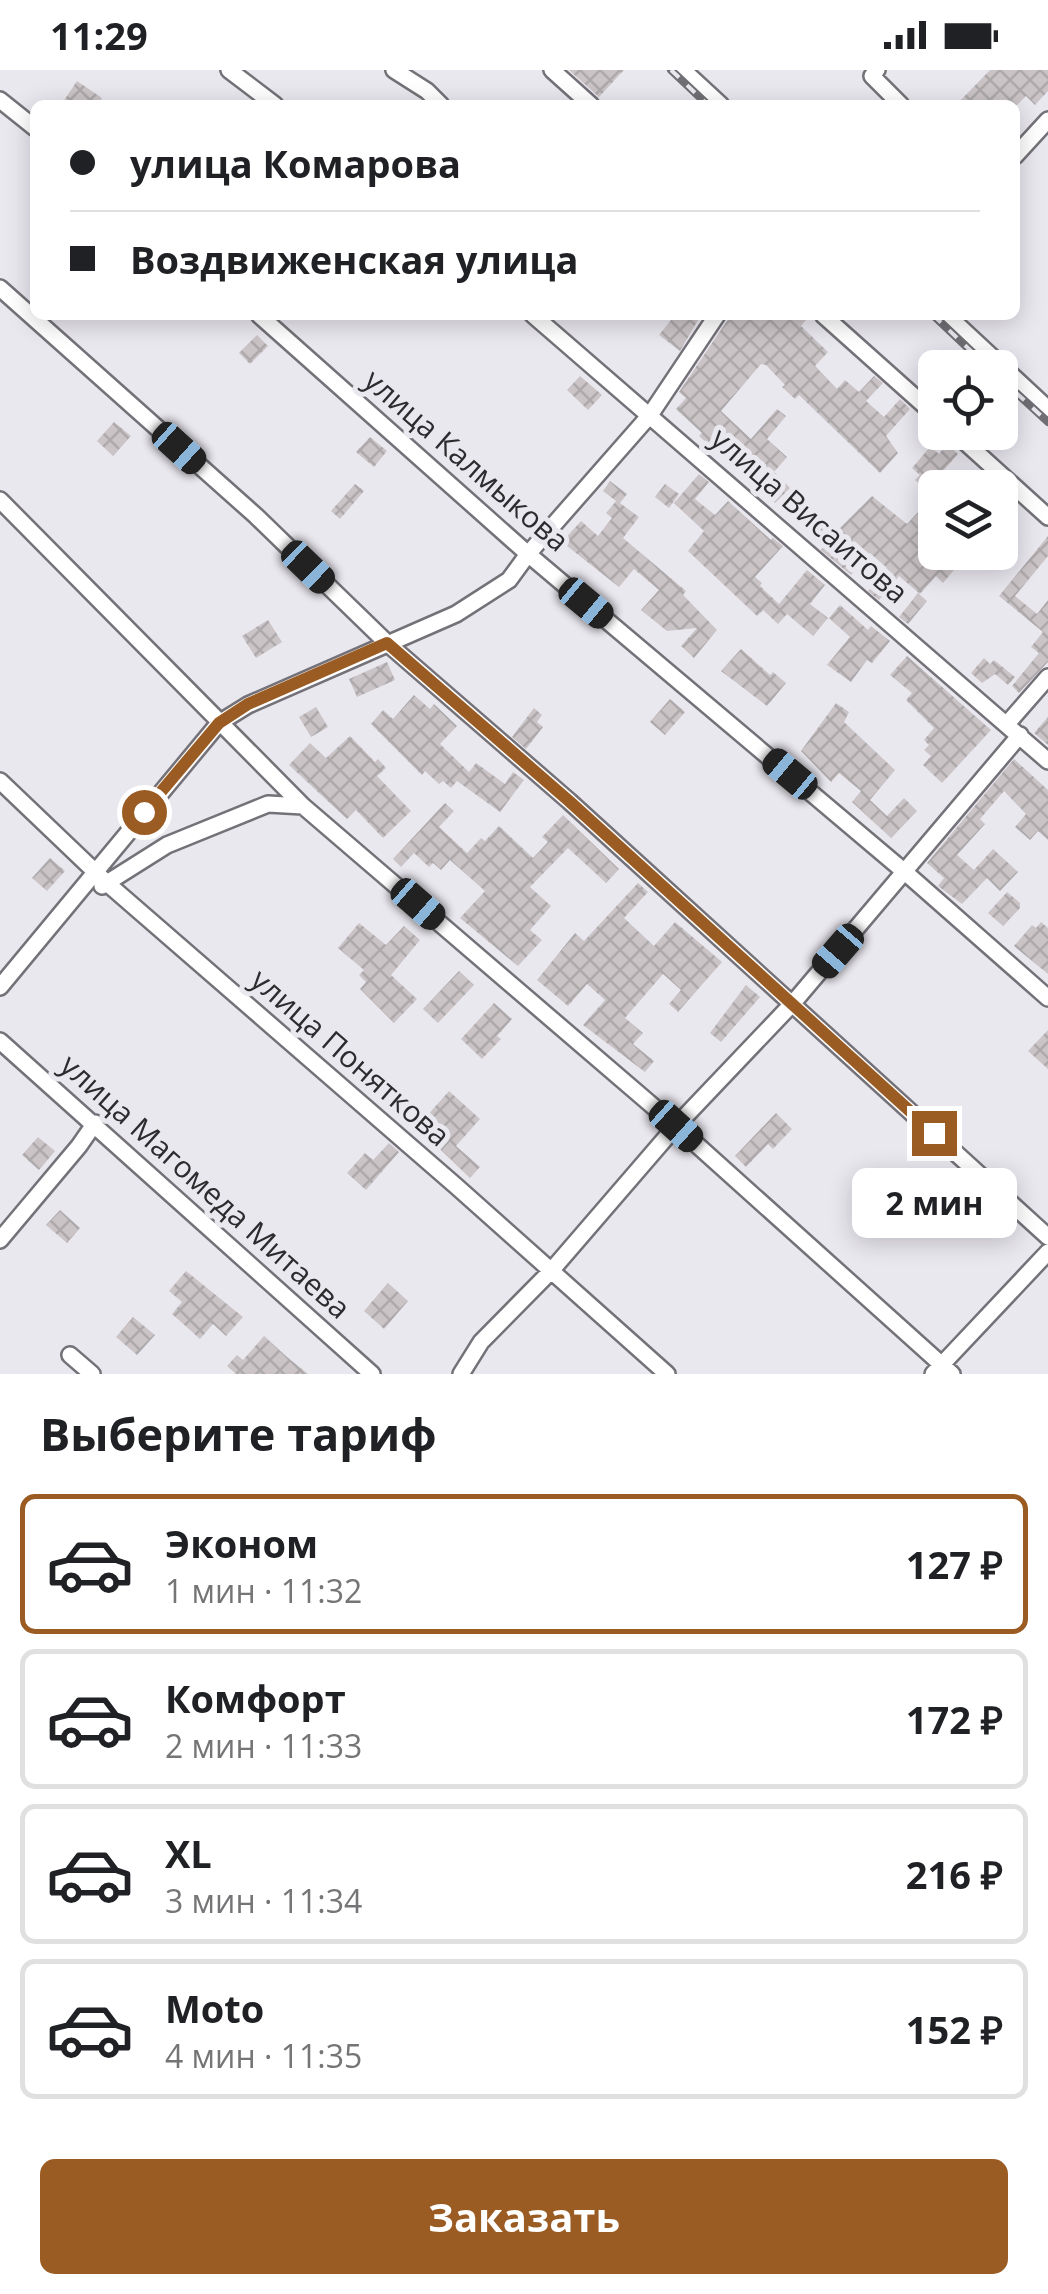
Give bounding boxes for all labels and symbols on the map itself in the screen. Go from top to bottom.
street label: улица Калмыкова [356,359,578,560]
car [147,417,211,479]
street label: улица Висаитова [703,418,917,612]
car [276,535,340,599]
car [553,572,619,634]
car [757,743,823,805]
route start [122,790,167,835]
car [386,873,450,935]
car [807,919,869,983]
street label: улица Поняткова [243,959,459,1155]
street label: улица Магомеда Митаева [52,1044,360,1327]
car [644,1095,708,1157]
route end [912,1111,957,1156]
callout: 2 мин [852,1168,1016,1238]

